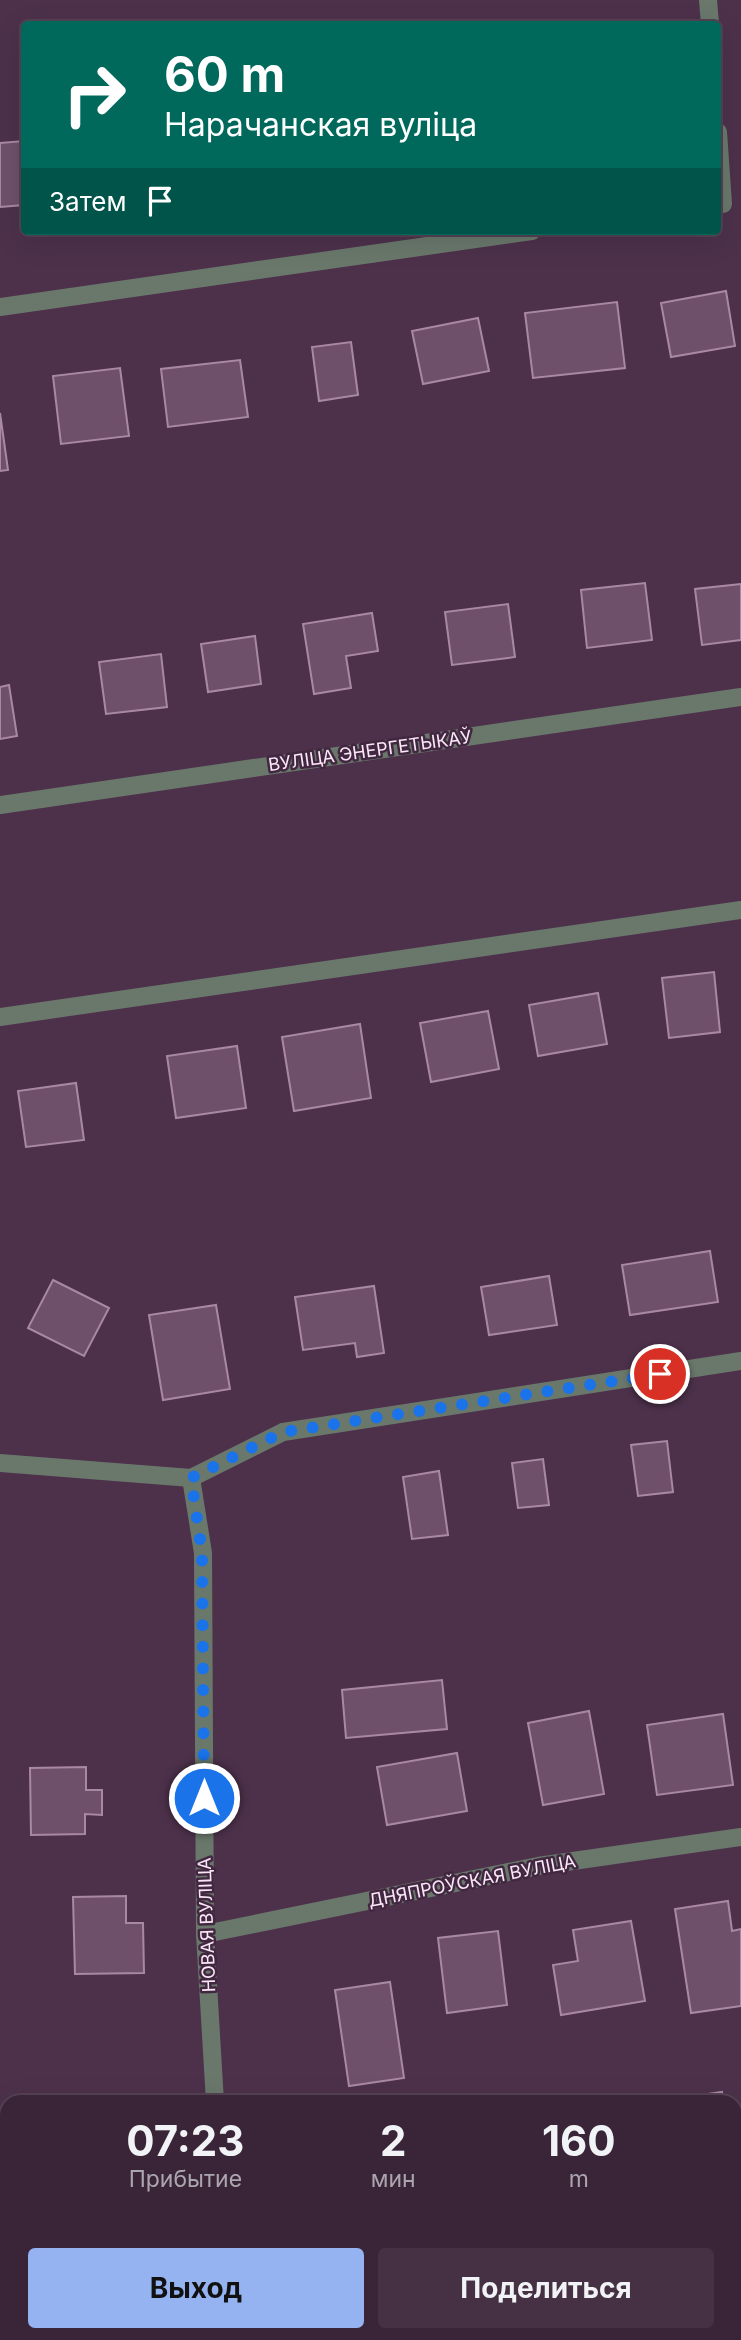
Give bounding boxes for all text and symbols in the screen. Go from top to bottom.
text: 60 m [164,45,285,104]
icon: right [49,49,140,140]
text: Нарачанская вуліца [164,105,477,144]
icon: arrive [141,182,179,220]
text: Затем [49,186,127,217]
street label: ВУЛІЦА ЭНЕРГЕТЫКАЎ [267,725,473,775]
pin [630,1344,690,1404]
icon: arrive [641,1355,679,1393]
position arrow [167,1761,241,1835]
street label: ДНЯПРОЎСКАЯ ВУЛІЦА [366,1849,577,1911]
street label: НОВАЯ ВУЛІЦА [194,1857,219,1993]
text: 07:23 [126,2115,244,2166]
text: 2 [380,2115,406,2166]
text: 160 [542,2115,616,2166]
text: Прибытие [129,2165,242,2193]
text: мин [371,2165,416,2193]
text: m [569,2165,589,2193]
button: Выход [28,2248,364,2328]
button: Поделиться [378,2248,714,2328]

